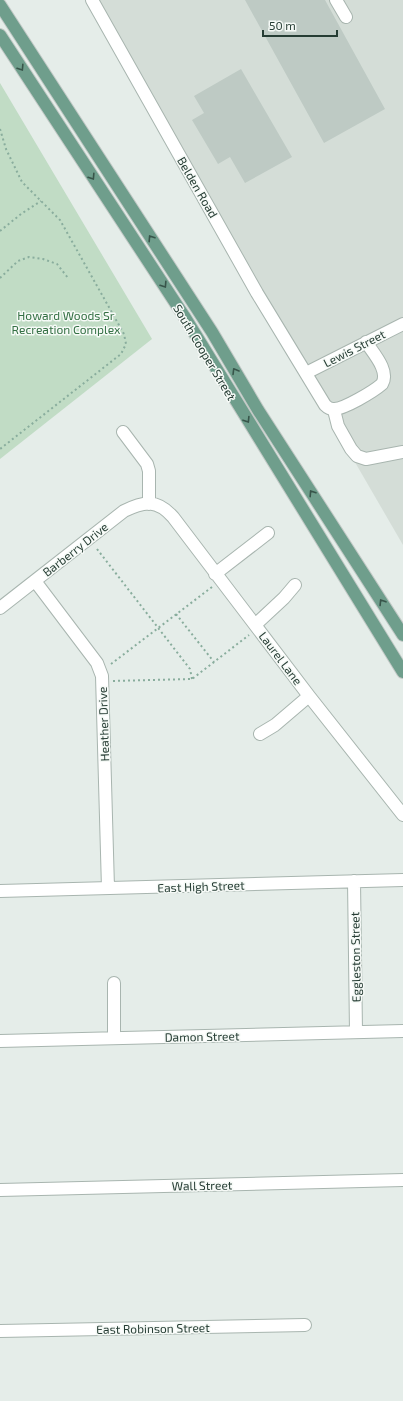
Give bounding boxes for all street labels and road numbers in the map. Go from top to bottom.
street label: Belden Road [175,154,221,220]
street label: South Cooper Street [171,302,239,403]
street label: Lewis Street [321,326,388,370]
street label: Barberry Drive [40,519,110,579]
street label: Laurel Lane [257,629,305,687]
street label: Heather Drive [95,686,111,762]
street label: East High Street [157,877,245,895]
street label: Eggleston Street [347,911,363,1002]
street label: Damon Street [164,1028,240,1044]
street label: Wall Street [172,1177,233,1193]
street label: East Robinson Street [96,1320,210,1336]

